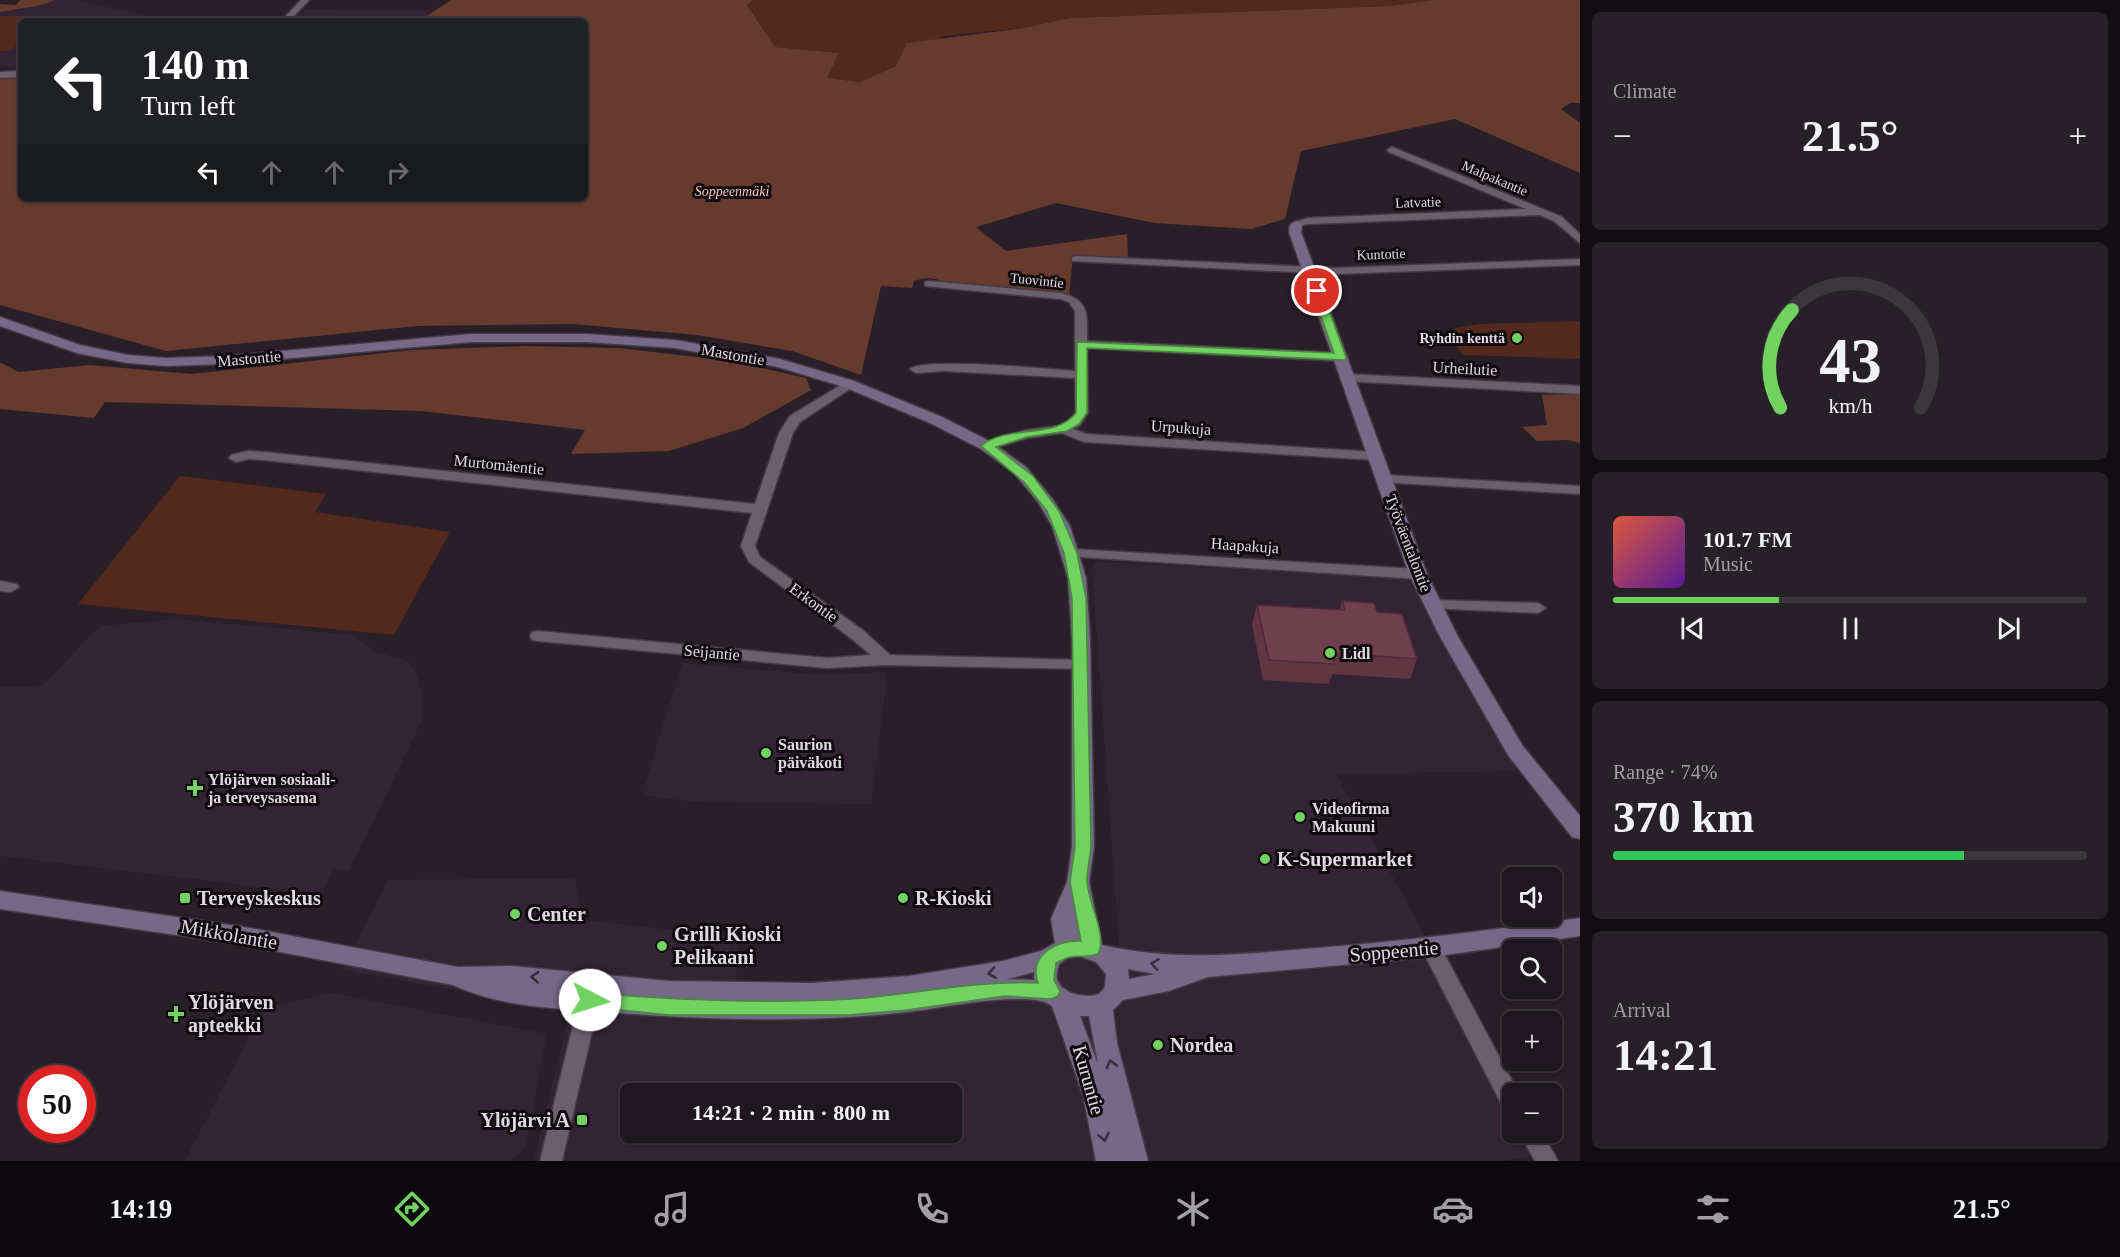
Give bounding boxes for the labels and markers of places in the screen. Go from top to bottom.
pin [1291,265,1342,316]
place label: Ryhdin kenttä [1420,331,1505,346]
marker: Ryhdin kenttä [1510,331,1524,345]
place label: Lidl [1342,645,1371,662]
marker: Lidl [1323,646,1337,660]
place label: Saurion päiväkoti [778,736,843,772]
marker: Saurion päiväkoti [759,746,773,760]
place label: Ylöjärven sosiaali- ja terveysasema [207,771,336,807]
marker: Ylöjärven sosiaali- ja terveysasema [186,779,204,797]
place label: Videofirma Makuuni [1312,800,1390,835]
marker: Videofirma Makuuni [1293,810,1307,824]
place label: K-Supermarket [1277,848,1413,871]
marker: K-Supermarket [1258,852,1272,866]
place label: Terveyskeskus [197,887,321,910]
place label: R-Kioski [915,887,992,909]
marker: Terveyskeskus [178,891,192,905]
marker: R-Kioski [896,891,910,905]
place label: Center [527,903,586,925]
marker: Center [508,907,522,921]
place label: Grilli Kioski Pelikaani [674,923,782,968]
marker: Grilli Kioski Pelikaani [655,939,669,953]
place label: Ylöjärven apteekki [188,991,274,1037]
marker: Ylöjärven apteekki [169,1007,183,1021]
place label: Nordea [1170,1034,1233,1056]
marker: Nordea [1151,1038,1165,1052]
place label: Ylöjärvi A [481,1109,571,1132]
marker: Ylöjärvi A [575,1113,589,1127]

